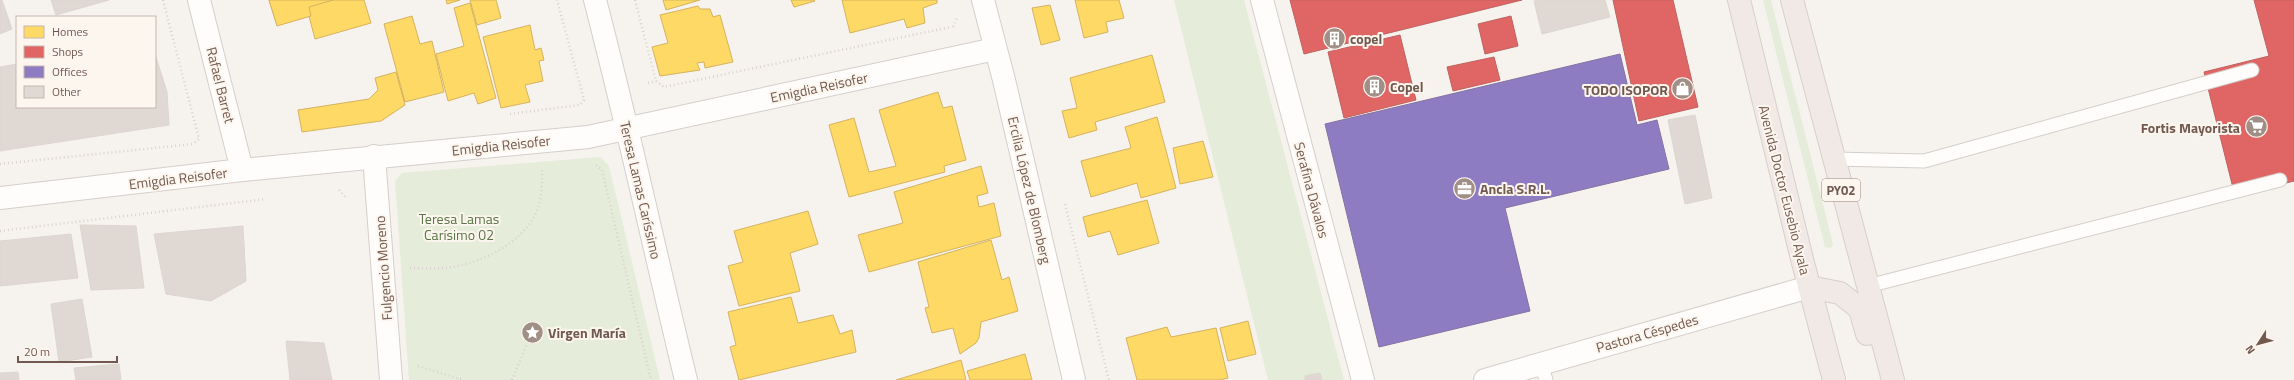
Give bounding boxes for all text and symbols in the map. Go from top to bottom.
legend [16,16,156,108]
text: Homes [52,22,88,41]
building icon: copel [1321,25,1347,51]
place label: copel [1350,28,1382,49]
text: Shops [52,42,84,61]
street label: Rafael Barret [201,45,241,125]
text: Offices [52,62,88,81]
street label: Emigdia Reisofer [768,66,870,108]
building icon: Copel [1361,73,1387,99]
place label: Copel [1390,76,1423,97]
shop icon: TODO ISOPOR [1670,76,1696,102]
place label: TODO ISOPOR [1584,79,1668,100]
text: Other [52,82,81,101]
street label: Avenida Doctor Eusebio Ayala [1754,103,1816,277]
street label: Ercilia López de Blomberg [1003,114,1057,266]
supermarket icon: Fortis Mayorista [2243,114,2269,140]
place label: Fortis Mayorista [2141,117,2240,138]
street label: Teresa Lamas Caríssimo [615,119,667,261]
street label: Emigdia Reisofer [451,129,552,161]
street label: Serafina Dávalos [1289,140,1335,240]
street label: Emigdia Reisofer [127,162,229,194]
office icon: Ancla S.R.L. [1451,175,1477,201]
place label: Ancla S.R.L. [1480,178,1550,199]
road number: PY02 [1822,179,1860,201]
park label: Teresa Lamas Carísimo 02 [419,208,499,245]
street label: Fulgencio Moreno [369,215,397,321]
street label: Pastora Céspedes [1593,308,1701,358]
place icon: Virgen María [519,319,545,345]
place label: Virgen María [548,322,626,343]
north arrow [2238,324,2278,364]
scale bar [18,338,117,364]
text: 20 m [24,342,50,361]
text: N [2241,342,2259,358]

